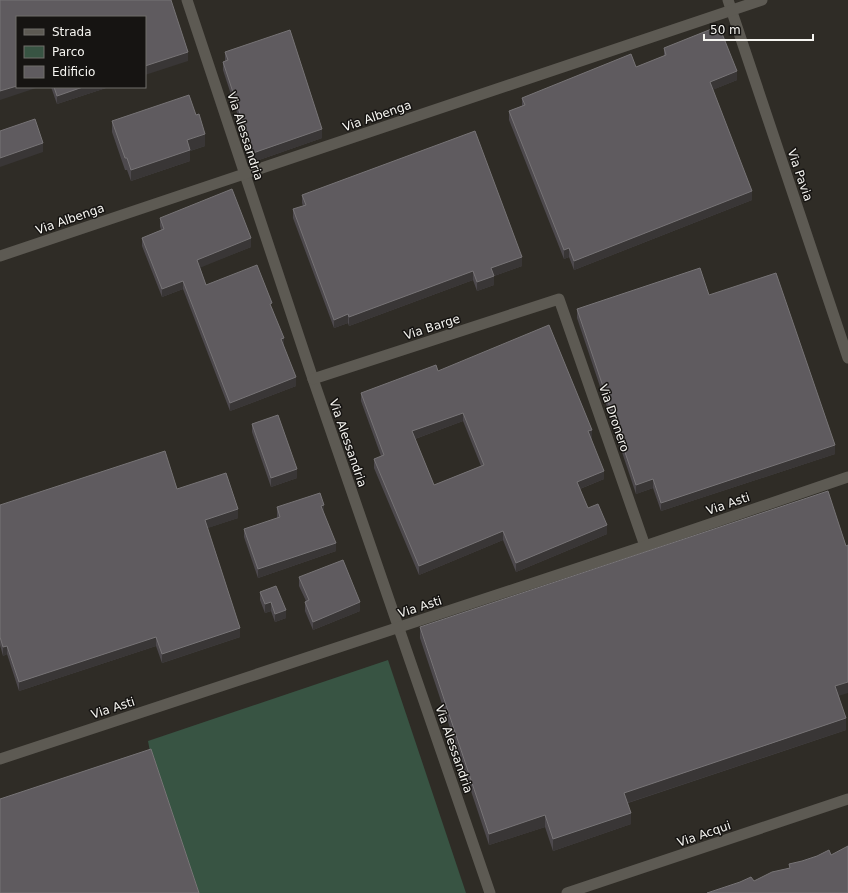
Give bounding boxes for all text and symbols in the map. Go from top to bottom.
legend [16,16,146,88]
scale bar [704,16,813,42]
text: 50 m [710,23,741,37]
text: Strada [52,25,92,39]
text: Parco [52,45,85,59]
text: Edificio [52,65,95,79]
street label: Via Alessandria [224,90,266,182]
street label: Via Albenga [341,98,413,134]
street label: Via Pavia [785,147,815,203]
street label: Via Albenga [34,201,106,237]
street label: Via Barge [402,311,462,343]
street label: Via Dronero [596,382,632,454]
street label: Via Alessandria [326,397,370,489]
street label: Via Asti [704,490,752,518]
street label: Via Asti [396,593,444,621]
street label: Via Asti [89,694,137,722]
street label: Via Alessandria [432,703,476,795]
street label: Via Acqui [675,818,733,850]

